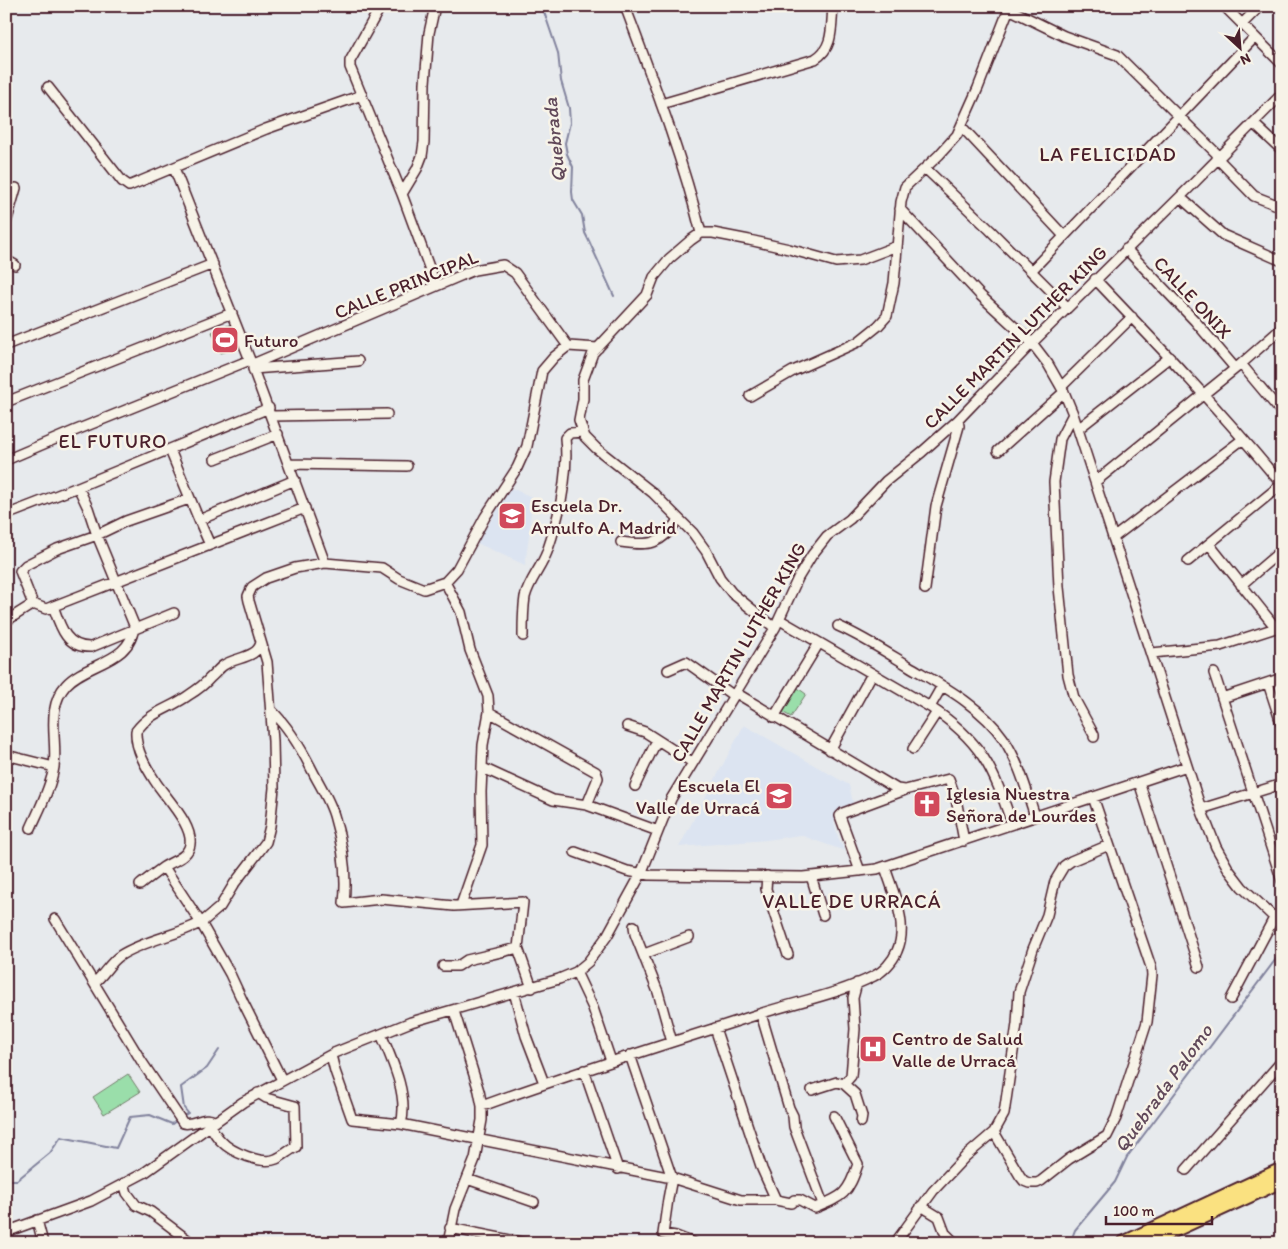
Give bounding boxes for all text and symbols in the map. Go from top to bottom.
north arrow [1216,22,1266,72]
text: N [1238,50,1253,69]
water label: Quebrada [538,96,570,183]
district label: LA FELICIDAD [1039,142,1177,166]
street label: CALLE MARTIN LUTHER KING [919,241,1112,434]
street label: CALLE PRINCIPAL [331,245,482,324]
street label: CALLE ONIX [1149,252,1237,343]
sports icon: Futuro [210,325,240,355]
place label: Futuro [244,329,298,352]
district label: EL FUTURO [58,429,168,453]
place label: Escuela Dr. Arnulfo A. Madrid [531,494,677,539]
school or university icon: Escuela Dr. Arnulfo A. Madrid [497,501,527,531]
street label: CALLE MARTIN LUTHER KING [666,538,811,766]
place label: Escuela El Valle de Urracá [636,774,761,819]
school or university icon: Escuela El Valle de Urracá [764,781,794,811]
place label: Iglesia Nuestra Señora de Lourdes [946,782,1097,827]
church icon: Iglesia Nuestra Señora de Lourdes [912,789,942,819]
district label: VALLE DE URRACÁ [762,889,942,913]
water label: Quebrada Palomo [1108,1019,1218,1157]
place label: Centro de Salud Valle de Urracá [892,1027,1024,1072]
hospital icon: Centro de Salud Valle de Urracá [858,1034,888,1064]
scale bar [1106,1194,1212,1226]
text: 100 m [1113,1202,1155,1220]

